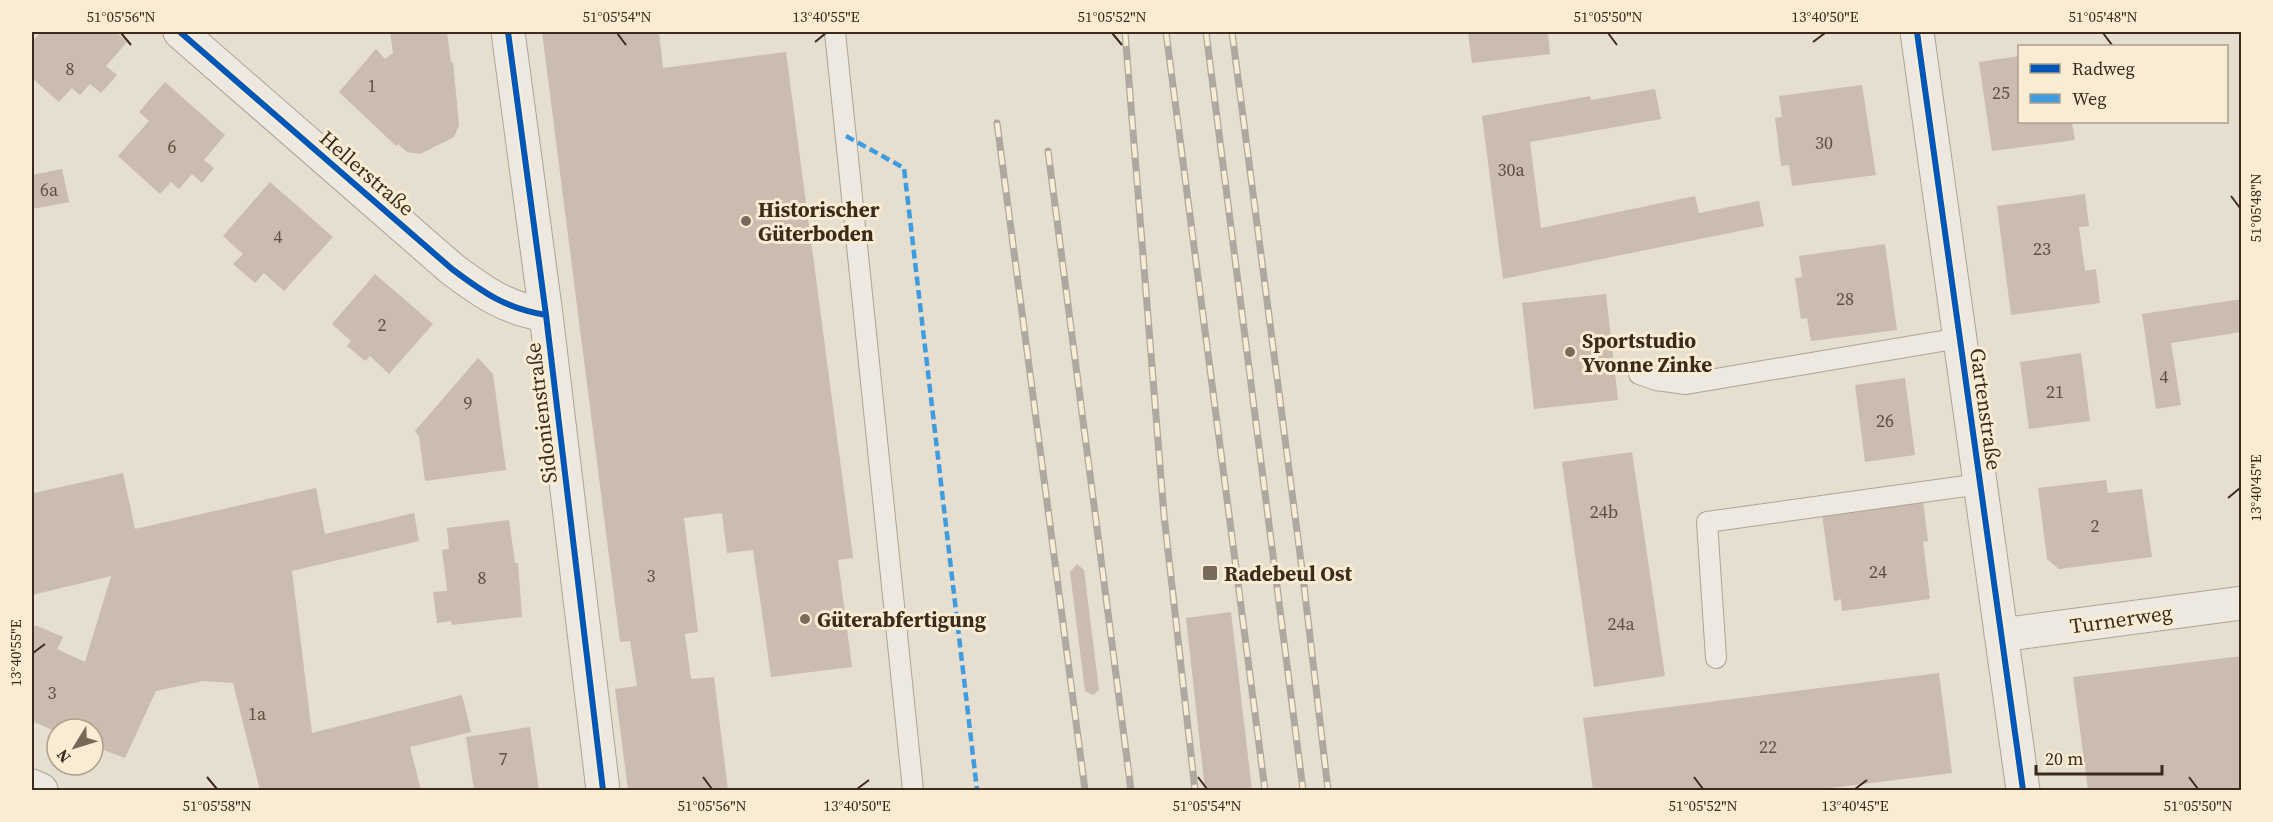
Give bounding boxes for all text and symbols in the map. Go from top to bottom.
text: 51°05'56"N [86,6,156,27]
text: 51°05'54"N [582,6,652,27]
text: 13°40'55"E [792,6,860,27]
text: 51°05'52"N [1077,6,1147,27]
text: 51°05'50"N [1573,6,1643,27]
text: 13°40'50"E [1791,6,1859,27]
text: 51°05'48"N [2068,6,2138,27]
legend [2018,45,2228,123]
house number: 8 [66,56,75,81]
text: Radweg [2072,56,2135,81]
house number: 1 [368,73,377,98]
house number: 25 [1992,80,2010,105]
text: Weg [2072,86,2107,111]
street label: Hellerstraße [313,124,421,222]
house number: 30 [1815,130,1833,155]
house number: 6 [168,134,177,159]
house number: 30a [1497,157,1525,182]
text: 51°05'48"N [2245,173,2266,243]
house number: 6a [40,177,59,202]
place label: Historischer Güterboden [758,195,880,248]
marker: Historischer Güterboden [739,214,753,228]
house number: 4 [274,224,283,249]
house number: 23 [2033,236,2051,261]
house number: 28 [1836,286,1854,311]
house number: 2 [378,312,387,337]
place label: Sportstudio Yvonne Zinke [1582,326,1712,379]
street label: Sidonienstraße [518,341,564,485]
marker: Sportstudio Yvonne Zinke [1563,345,1577,359]
street label: Gartenstraße [1963,346,2009,472]
house number: 4 [2160,364,2169,389]
house number: 21 [2046,379,2064,404]
house number: 9 [464,390,473,415]
house number: 26 [1876,408,1894,433]
text: 13°40'45"E [2245,454,2266,522]
house number: 24b [1590,499,1618,524]
house number: 2 [2091,513,2100,538]
place label: Radebeul Ost [1224,559,1353,588]
house number: 24 [1869,559,1887,584]
house number: 3 [647,563,656,588]
marker: Radebeul Ost [1201,564,1219,582]
house number: 8 [478,565,487,590]
street label: Turnerweg [2068,597,2174,641]
place label: Güterabfertigung [817,605,987,634]
house number: 24a [1607,611,1635,636]
marker: Güterabfertigung [798,612,812,626]
text: 13°40'55"E [5,619,26,687]
house number: 3 [48,680,57,705]
house number: 1a [248,701,267,726]
north arrow [45,717,105,777]
house number: 22 [1759,734,1777,759]
scale bar [2036,738,2162,776]
text: N [51,745,75,768]
house number: 7 [499,746,508,771]
text: 20 m [2045,746,2083,771]
text: 51°05'58"N [182,795,252,816]
text: 51°05'56"N [677,795,747,816]
text: 13°40'50"E [823,795,891,816]
text: 51°05'54"N [1172,795,1242,816]
text: 51°05'52"N [1668,795,1738,816]
text: 13°40'45"E [1821,795,1889,816]
text: 51°05'50"N [2163,795,2233,816]

